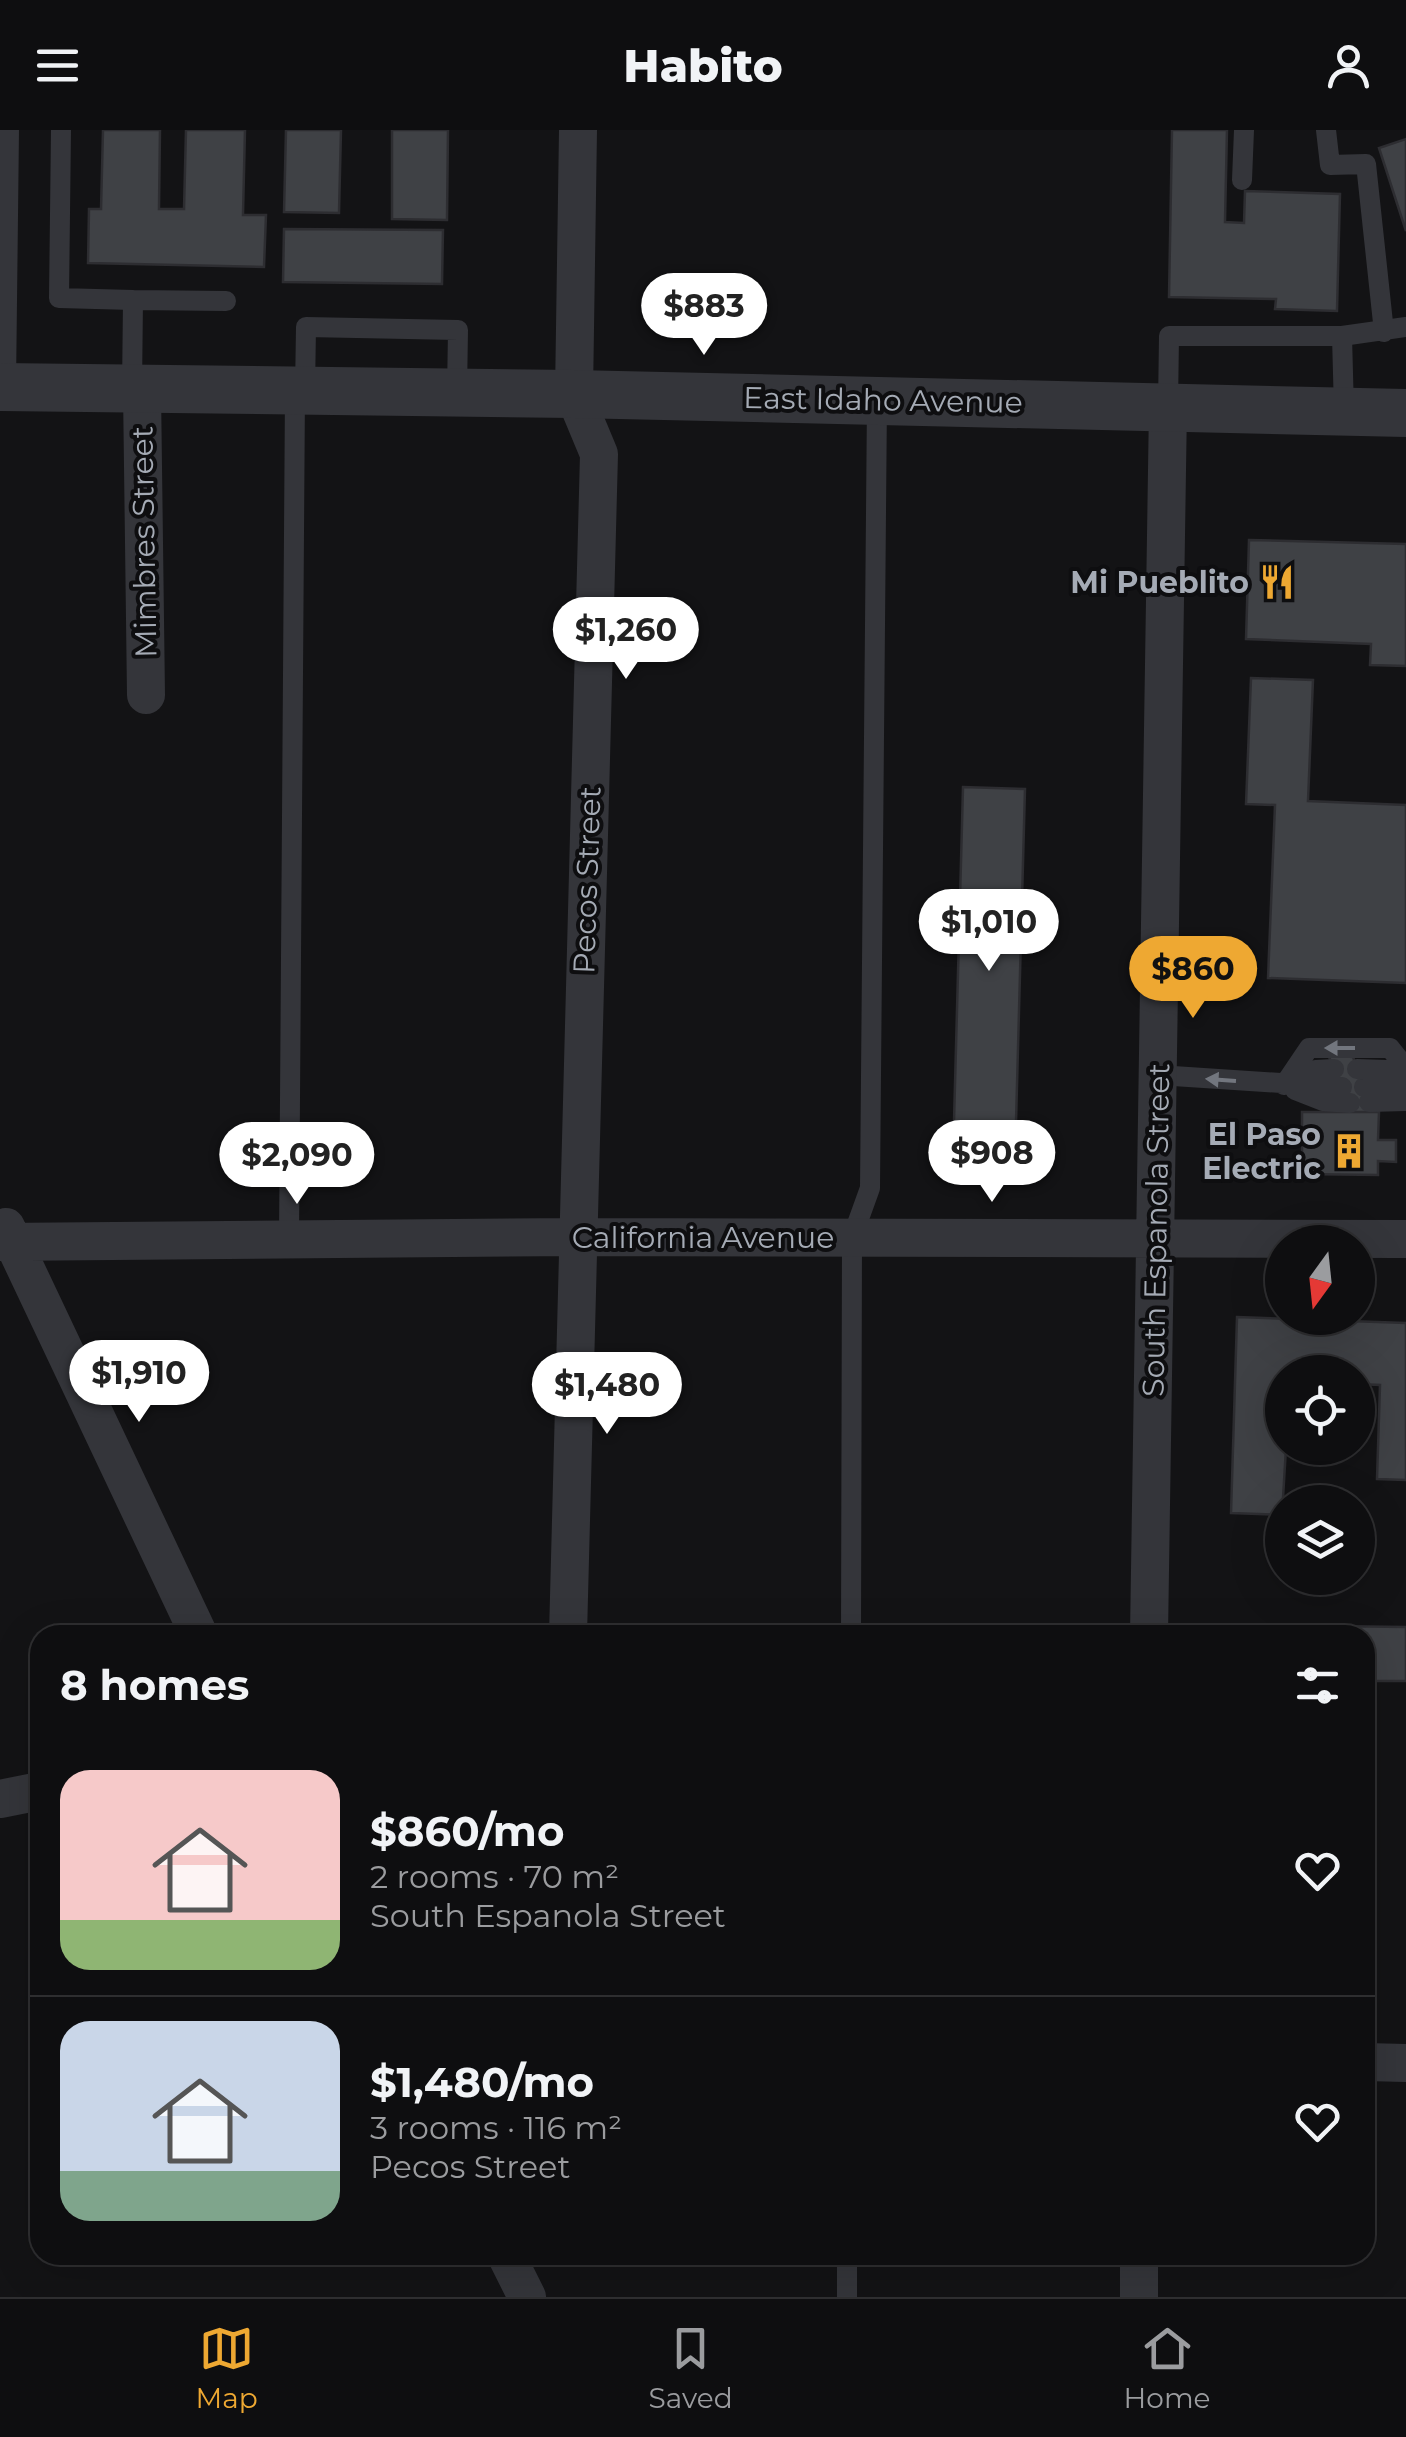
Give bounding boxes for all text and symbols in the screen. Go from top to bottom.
icon: menu [30,38,85,93]
text: Habito [623,38,783,93]
icon: person [1321,38,1376,93]
pin: $883 [645,273,763,358]
text: $883 [663,286,745,325]
street label: East Idaho Avenue [743,379,1023,421]
street label: Mimbres Street [123,426,165,658]
restaurant icon: Mi Pueblito [1258,563,1296,601]
place label: Mi Pueblito [1070,564,1249,601]
pin: $1,260 [545,597,707,682]
text: $1,260 [575,610,677,649]
street label: Pecos Street [565,785,609,975]
pin: $1,010 [908,889,1070,974]
text: $1,010 [941,902,1037,941]
pin: $860 [1134,936,1252,1021]
text: $860 [1151,949,1235,988]
one-way arrow [1323,1040,1355,1056]
street label: South Espanola Street [1135,1063,1177,1397]
one-way arrow [1205,1072,1237,1088]
place label: El Paso Electric [1202,1116,1321,1187]
pin: $908 [933,1120,1051,1205]
pin: $2,090 [216,1122,378,1207]
building icon: El Paso Electric [1330,1132,1368,1170]
text: $908 [950,1133,1034,1172]
text: $2,090 [241,1135,353,1174]
street label: California Avenue [572,1219,834,1256]
north arrow [1265,1225,1375,1335]
map controls [1265,1225,1375,1595]
pin: $1,910 [58,1340,220,1425]
pin: $1,480 [526,1352,688,1437]
text: $1,910 [91,1353,187,1392]
button: locate [1265,1355,1375,1465]
text: $1,480 [554,1365,660,1404]
button: layers [1265,1485,1375,1595]
icon: filters [1290,1658,1345,1713]
text: 8 homes [60,1659,249,1711]
text: $860/mo [370,1805,564,1857]
icon: home [140,1810,260,1930]
icon: heart [1290,1843,1345,1898]
text: 2 rooms · 70 m² [370,1857,619,1896]
text: South Espanola Street [370,1896,726,1935]
text: $1,480/mo [370,2056,594,2108]
icon: home [140,2061,260,2181]
icon: heart [1290,2094,1345,2149]
text: 3 rooms · 116 m² [370,2108,622,2147]
text: Pecos Street [370,2147,570,2186]
tab: Map [195,2321,258,2415]
tab: Saved [649,2321,733,2415]
tab: Home [1124,2321,1211,2415]

